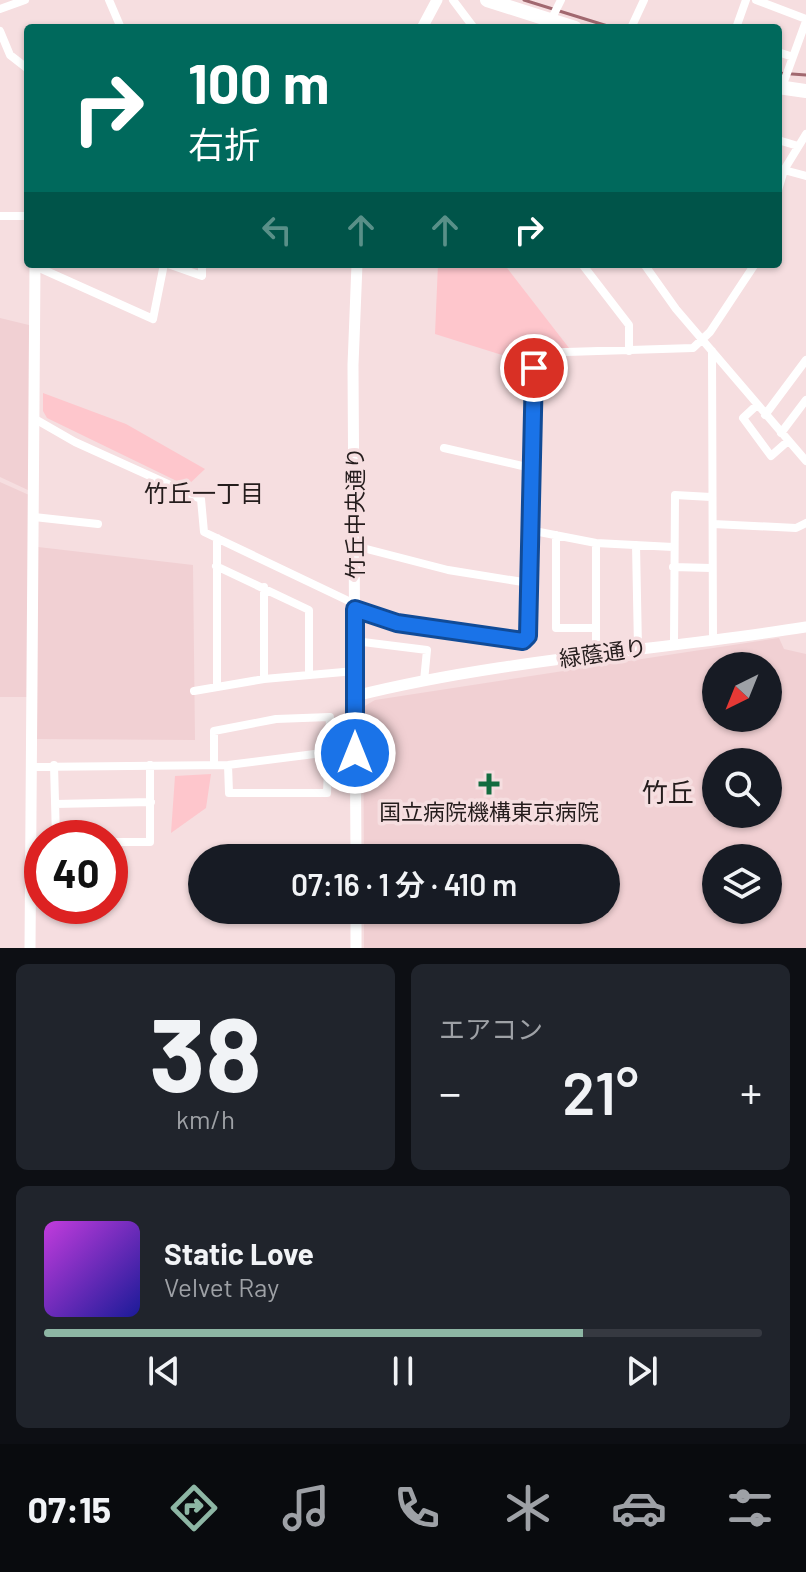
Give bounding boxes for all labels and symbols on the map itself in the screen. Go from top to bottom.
pin [500,334,568,402]
street label: 竹丘中央通り [341,447,367,579]
district label: 竹丘一丁目 [144,478,264,507]
street label: 緑蔭通り [557,633,648,671]
north arrow [702,652,782,732]
position arrow [313,711,397,795]
marker: 国立病院機構東京病院 [478,773,500,795]
district label: 竹丘 [642,776,694,807]
place label: 国立病院機構東京病院 [379,798,599,824]
speed limit sign: 40 [24,820,128,924]

